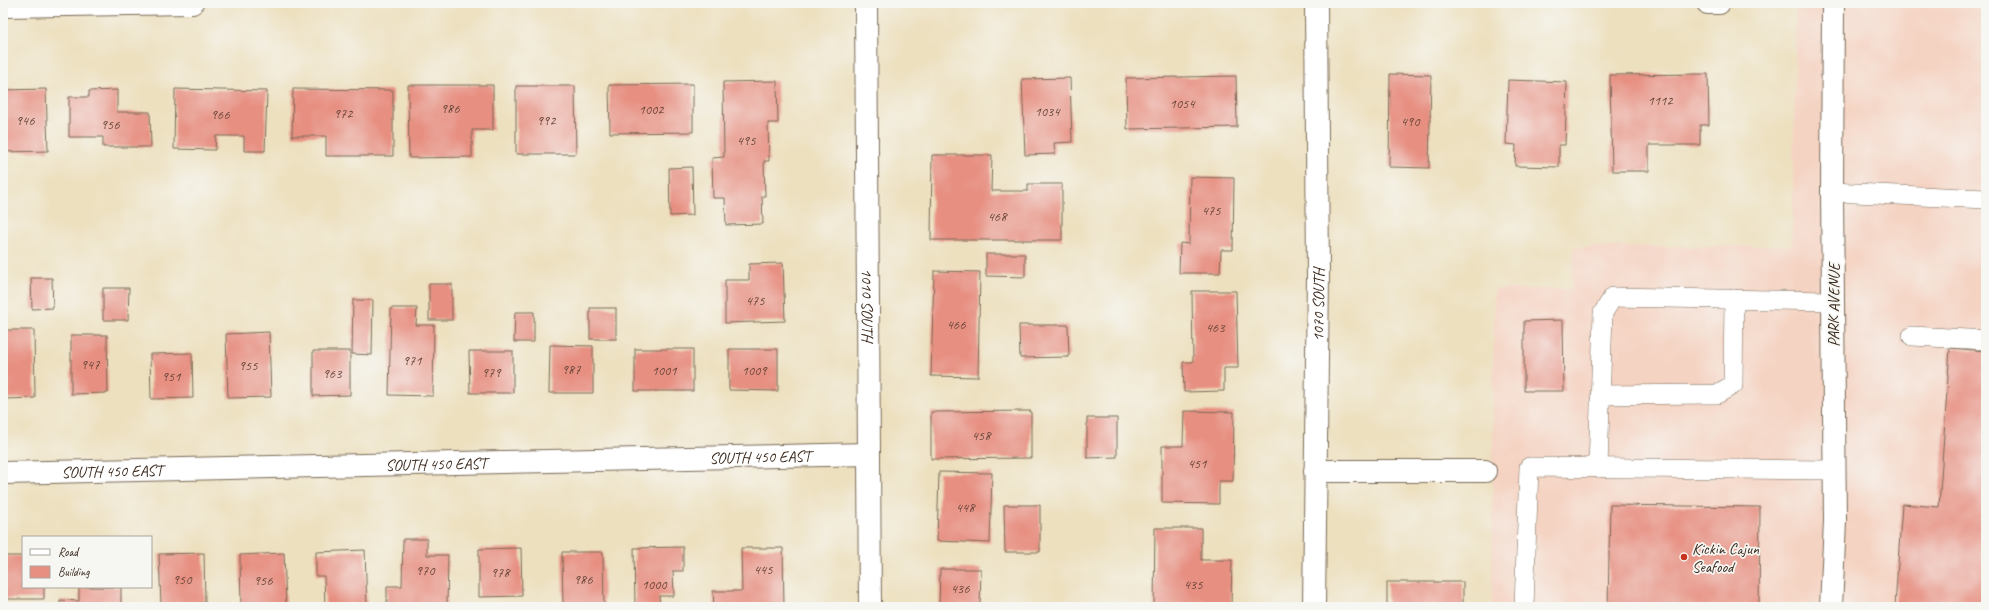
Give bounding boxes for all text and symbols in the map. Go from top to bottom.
house number: 1112 [1647,92,1674,109]
house number: 1054 [1169,95,1196,112]
house number: 986 [441,100,460,117]
house number: 1002 [638,101,665,118]
house number: 1034 [1034,103,1061,120]
house number: 972 [334,105,354,122]
house number: 966 [211,106,230,123]
house number: 946 [16,112,35,129]
house number: 992 [537,112,557,129]
house number: 490 [1401,113,1421,130]
house number: 956 [101,116,120,133]
house number: 495 [737,132,756,149]
house number: 475 [1202,202,1221,219]
house number: 468 [988,208,1008,225]
street label: PARK AVENUE [1824,261,1844,347]
street label: 1070 SOUTH [1308,265,1329,342]
street label: 1010 SOUTH [857,268,877,345]
house number: 475 [746,292,765,309]
house number: 466 [947,316,966,333]
house number: 463 [1206,319,1226,336]
house number: 971 [403,352,422,369]
house number: 947 [81,356,100,373]
house number: 955 [239,357,258,374]
house number: 987 [562,361,581,378]
house number: 1001 [651,362,677,379]
house number: 1009 [741,362,768,379]
house number: 979 [482,364,502,381]
house number: 963 [323,365,343,382]
house number: 951 [162,368,181,385]
house number: 458 [972,427,992,444]
street label: SOUTH 450 EAST [709,446,814,469]
street label: SOUTH 450 EAST [385,453,490,476]
house number: 451 [1188,455,1207,472]
street label: SOUTH 450 EAST [61,460,166,483]
house number: 448 [956,499,976,516]
legend [22,536,152,588]
place label: Kickin Cajun Seafood [1692,539,1760,577]
text: Road [58,544,80,560]
marker: Kickin Cajun Seafood [1679,552,1689,562]
house number: 445 [754,561,773,578]
house number: 970 [416,562,436,579]
text: Building [58,564,90,580]
house number: 978 [491,564,511,581]
house number: 950 [173,571,193,588]
house number: 986 [574,571,593,588]
house number: 956 [254,572,273,589]
house number: 1000 [641,576,668,593]
house number: 435 [1184,576,1203,593]
house number: 436 [951,580,970,597]

